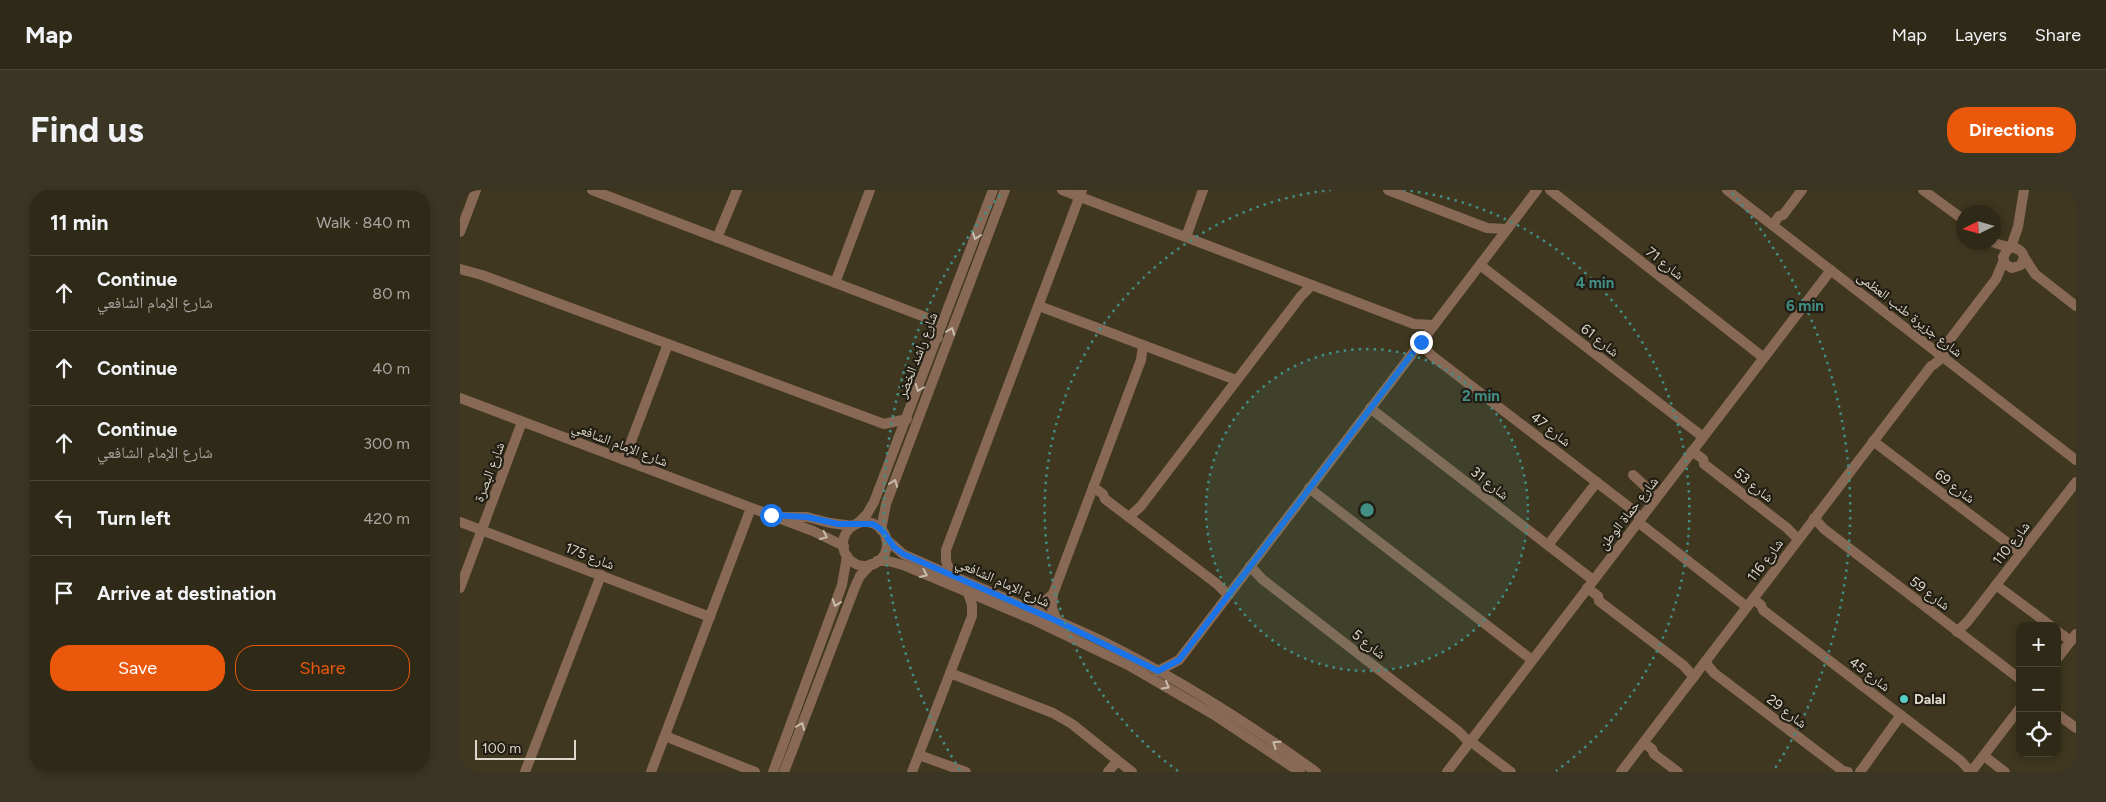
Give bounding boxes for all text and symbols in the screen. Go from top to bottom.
text: Map [25,20,73,49]
text: Map [1892,24,1927,46]
text: Layers [1955,24,2007,46]
text: Share [2035,24,2081,46]
button: Directions [1947,107,2076,153]
text: Find us [30,109,144,151]
north arrow [1956,205,2001,250]
text: 11 min [50,210,108,235]
text: Walk · 840 m [316,213,410,232]
one-way arrow [972,231,982,239]
street label: شارع 71 [1642,243,1687,284]
text: Continue [97,268,177,291]
street label: شارع جزيرة طنب العظمى [1853,268,1966,362]
text: 4 min [1576,274,1614,292]
icon: ahead [50,279,78,307]
text: 80 m [372,284,410,303]
text: شارع الإمام الشافعي [97,293,213,312]
text: 6 min [1786,297,1824,315]
street label: شارع راشد الخضر [893,310,943,402]
street label: شارع 61 [1577,320,1622,361]
one-way arrow [945,327,955,336]
route end [1410,331,1433,354]
icon: ahead [50,354,78,382]
text: Continue [97,357,177,380]
text: 40 m [372,359,410,378]
one-way arrow [915,383,925,392]
text: 2 min [1462,387,1500,405]
street label: شارع 47 [1527,408,1574,451]
text: Continue [97,418,177,441]
street label: شارع الإمام الشافعي [569,418,670,473]
icon: ahead [50,429,78,457]
text: 300 m [363,434,410,453]
street label: شارع البصرة [470,440,510,505]
text: شارع الإمام الشافعي [97,443,213,462]
street label: شارع 31 [1467,463,1512,504]
street label: شارع 53 [1730,465,1777,507]
street label: شارع 69 [1931,466,1978,508]
street label: شارع حماة الوطن [1595,473,1663,554]
one-way arrow [888,479,898,488]
centre of rings [1358,501,1376,519]
icon: left [50,504,78,532]
route start [760,504,783,527]
text: Turn left [97,507,171,530]
text: 420 m [363,509,410,528]
street label: شارع 110 [1989,518,2034,569]
one-way arrow [819,529,828,540]
street label: شارع 116 [1744,535,1788,586]
street label: شارع 175 [562,539,617,575]
street label: شارع الإمام الشافعي [952,554,1053,613]
one-way arrow [919,567,928,578]
street label: شارع 59 [1906,573,1953,615]
icon: arrive [50,579,78,607]
text: Arrive at destination [97,582,276,605]
one-way arrow [832,598,842,606]
map controls [2016,622,2061,757]
button: + [2016,622,2061,667]
street label: شارع 5 [1348,626,1389,664]
button: Save [50,645,225,691]
button: Share [235,645,410,691]
street label: شارع 45 [1845,654,1894,696]
button: − [2016,667,2061,712]
one-way arrow [1161,679,1170,689]
street label: شارع 29 [1763,691,1810,733]
place label: Dalal [1914,691,1946,708]
marker: Dalal [1898,693,1910,705]
button: locate [2016,712,2061,757]
one-way arrow [796,723,806,731]
scale bar [475,737,576,760]
text: 100 m [482,740,521,757]
one-way arrow [1272,741,1282,750]

